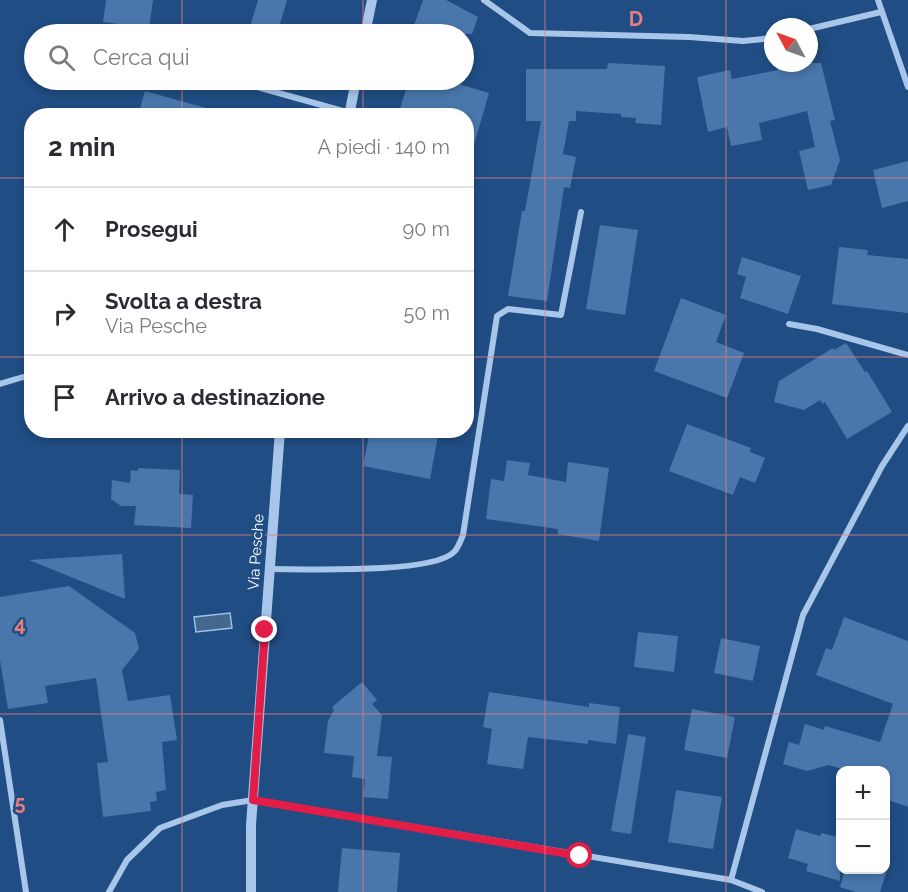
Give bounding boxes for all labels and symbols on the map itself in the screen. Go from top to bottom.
text: D [629,7,643,31]
north arrow [764,18,818,72]
street label: Via Pesche [244,513,268,591]
text: 4 [14,612,26,636]
route end [251,616,277,642]
text: 5 [14,791,26,815]
route start [566,842,592,868]

